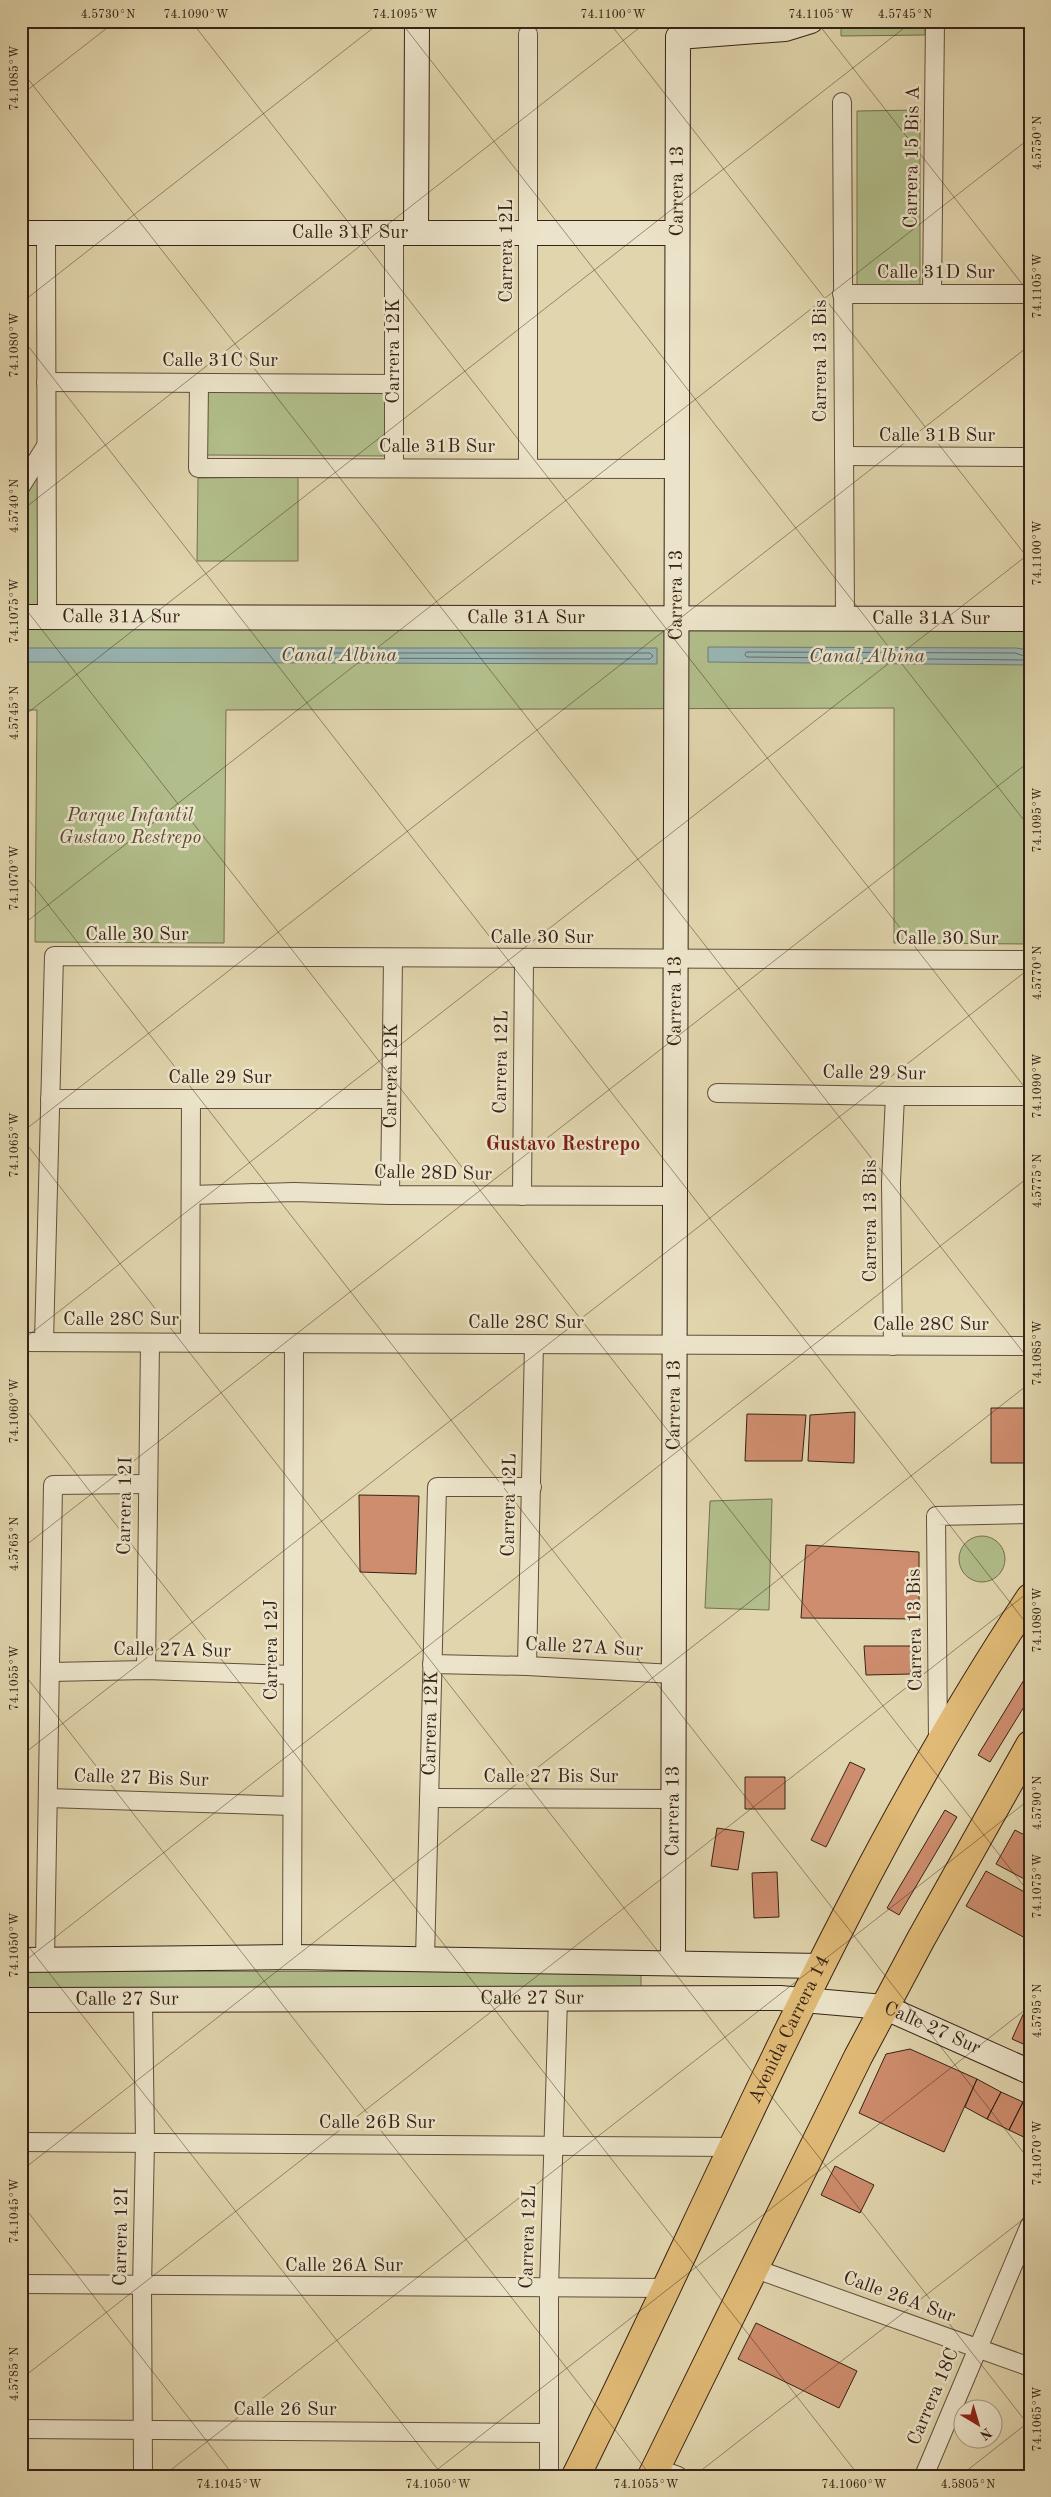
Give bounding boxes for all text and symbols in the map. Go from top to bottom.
text: 4.5730°N [81,8,135,21]
text: 74.1095°W [373,8,438,21]
text: 74.1105°W [789,8,854,21]
text: 4.5745°N [878,8,932,21]
text: 74.1090°W [164,9,229,21]
text: 74.1100°W [581,9,646,21]
text: 74.1085°W [8,45,21,110]
street label: Carrera 15 Bis A [902,85,924,228]
text: 4.5750°N [1031,116,1044,170]
street label: Carrera 13 [668,145,687,237]
street label: Carrera 12L [498,199,517,303]
street label: Calle 31F Sur [292,224,408,243]
text: 74.1105°W [1031,253,1044,318]
street label: Calle 31D Sur [877,264,995,283]
street label: Carrera 12K [385,298,404,404]
street label: Carrera 13 Bis [812,300,831,422]
text: 74.1080°W [9,312,21,377]
street label: Calle 31C Sur [162,352,278,371]
street label: Calle 31B Sur [879,427,996,446]
street label: Calle 31B Sur [379,438,496,457]
text: 4.5740°N [8,479,21,533]
text: 74.1100°W [1032,520,1044,585]
street label: Carrera 13 [667,549,686,641]
text: 74.1075°W [8,578,21,643]
street label: Calle 31A Sur [62,608,180,627]
street label: Calle 31A Sur [467,608,585,628]
street label: Calle 31A Sur [872,609,990,628]
water label: Canal Albina [281,646,398,666]
water label: Canal Albina [809,647,926,667]
text: 4.5745°N [8,686,21,740]
text: 74.1095°W [1031,787,1044,852]
park label: Parque Infantil Gustavo Restrepo [59,807,201,848]
text: 74.1070°W [9,845,21,910]
street label: Calle 30 Sur [85,926,189,945]
street label: Calle 30 Sur [490,929,594,948]
street label: Calle 30 Sur [895,930,999,949]
text: 4.5770°N [1031,946,1044,1000]
street label: Carrera 13 [666,955,685,1047]
street label: Carrera 12L [492,1010,512,1114]
street label: Carrera 12K [381,1023,402,1129]
text: 74.1090°W [1032,1053,1044,1118]
street label: Calle 29 Sur [822,1064,926,1084]
street label: Calle 29 Sur [168,1069,272,1088]
text: 74.1065°W [8,1112,21,1177]
district label: Gustavo Restrepo [486,1135,640,1155]
text: 4.5775°N [1031,1154,1044,1208]
street label: Carrera 13 Bis [862,1160,881,1282]
street label: Calle 28D Sur [374,1163,493,1185]
street label: Calle 28C Sur [63,1311,179,1330]
street label: Calle 28C Sur [468,1314,584,1333]
street label: Calle 28C Sur [873,1316,989,1335]
text: 74.1085°W [1031,1320,1044,1385]
street label: Carrera 13 [665,1359,684,1451]
text: 74.1060°W [9,1378,21,1443]
street label: Carrera 12L [500,1453,520,1557]
street label: Carrera 12I [116,1457,136,1555]
text: 4.5765°N [8,1517,21,1571]
street label: Carrera 13 Bis [905,1568,927,1692]
text: 74.1080°W [1032,1587,1044,1652]
street label: Carrera 12J [263,1599,282,1701]
street label: Calle 27A Sur [525,1635,644,1661]
street label: Calle 27A Sur [113,1640,231,1662]
text: 74.1055°W [8,1645,21,1710]
street label: Carrera 12K [420,1670,442,1776]
street label: Carrera 13 [664,1765,683,1857]
street label: Calle 27 Bis Sur [73,1767,209,1791]
street label: Calle 27 Bis Sur [483,1768,619,1787]
text: 4.5790°N [1031,1776,1044,1830]
text: 74.1075°W [1031,1853,1044,1918]
text: 74.1050°W [8,1912,21,1977]
street label: Avenida Carrera 14 [745,1952,834,2106]
text: 4.5795°N [1031,1984,1044,2038]
street label: Calle 27 Sur [480,1989,584,2008]
street label: Calle 27 Sur [75,1990,179,2009]
street label: Calle 27 Sur [881,1999,983,2058]
street label: Calle 26B Sur [319,2114,436,2133]
text: 74.1070°W [1032,2120,1044,2185]
text: 74.1045°W [8,2178,21,2243]
street label: Carrera 12L [518,2185,540,2289]
street label: Carrera 12I [112,2188,132,2286]
street label: Calle 26A Sur [285,2257,403,2276]
street label: Calle 26A Sur [840,2269,958,2327]
street label: Carrera 18C [905,2346,963,2448]
text: 4.5785°N [8,2347,21,2401]
text: 74.1065°W [1031,2386,1044,2451]
north arrow [954,2400,1004,2450]
street label: Calle 26 Sur [233,2401,337,2420]
text: N [977,2425,994,2442]
text: 74.1045°W [197,2478,262,2491]
text: 74.1050°W [406,2478,471,2491]
text: 74.1055°W [614,2478,679,2491]
text: 4.5805°N [941,2478,995,2491]
text: 74.1060°W [822,2479,887,2491]

